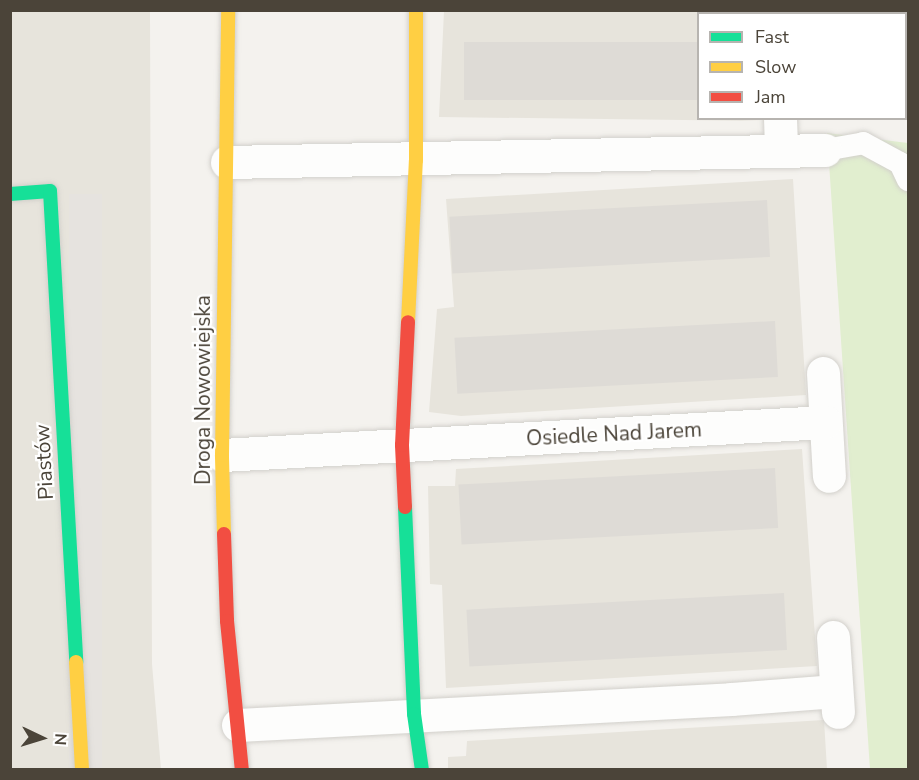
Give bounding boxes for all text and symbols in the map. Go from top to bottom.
legend [697,12,907,120]
text: Fast [755,25,789,49]
text: Slow [755,55,796,79]
text: Jam [755,85,786,109]
street label: Droga Nowowiejska [190,295,216,485]
street label: Osiedle Nad Jarem [525,417,703,451]
street label: Piastów [29,424,59,500]
north arrow [12,708,72,768]
text: N [49,733,71,746]

